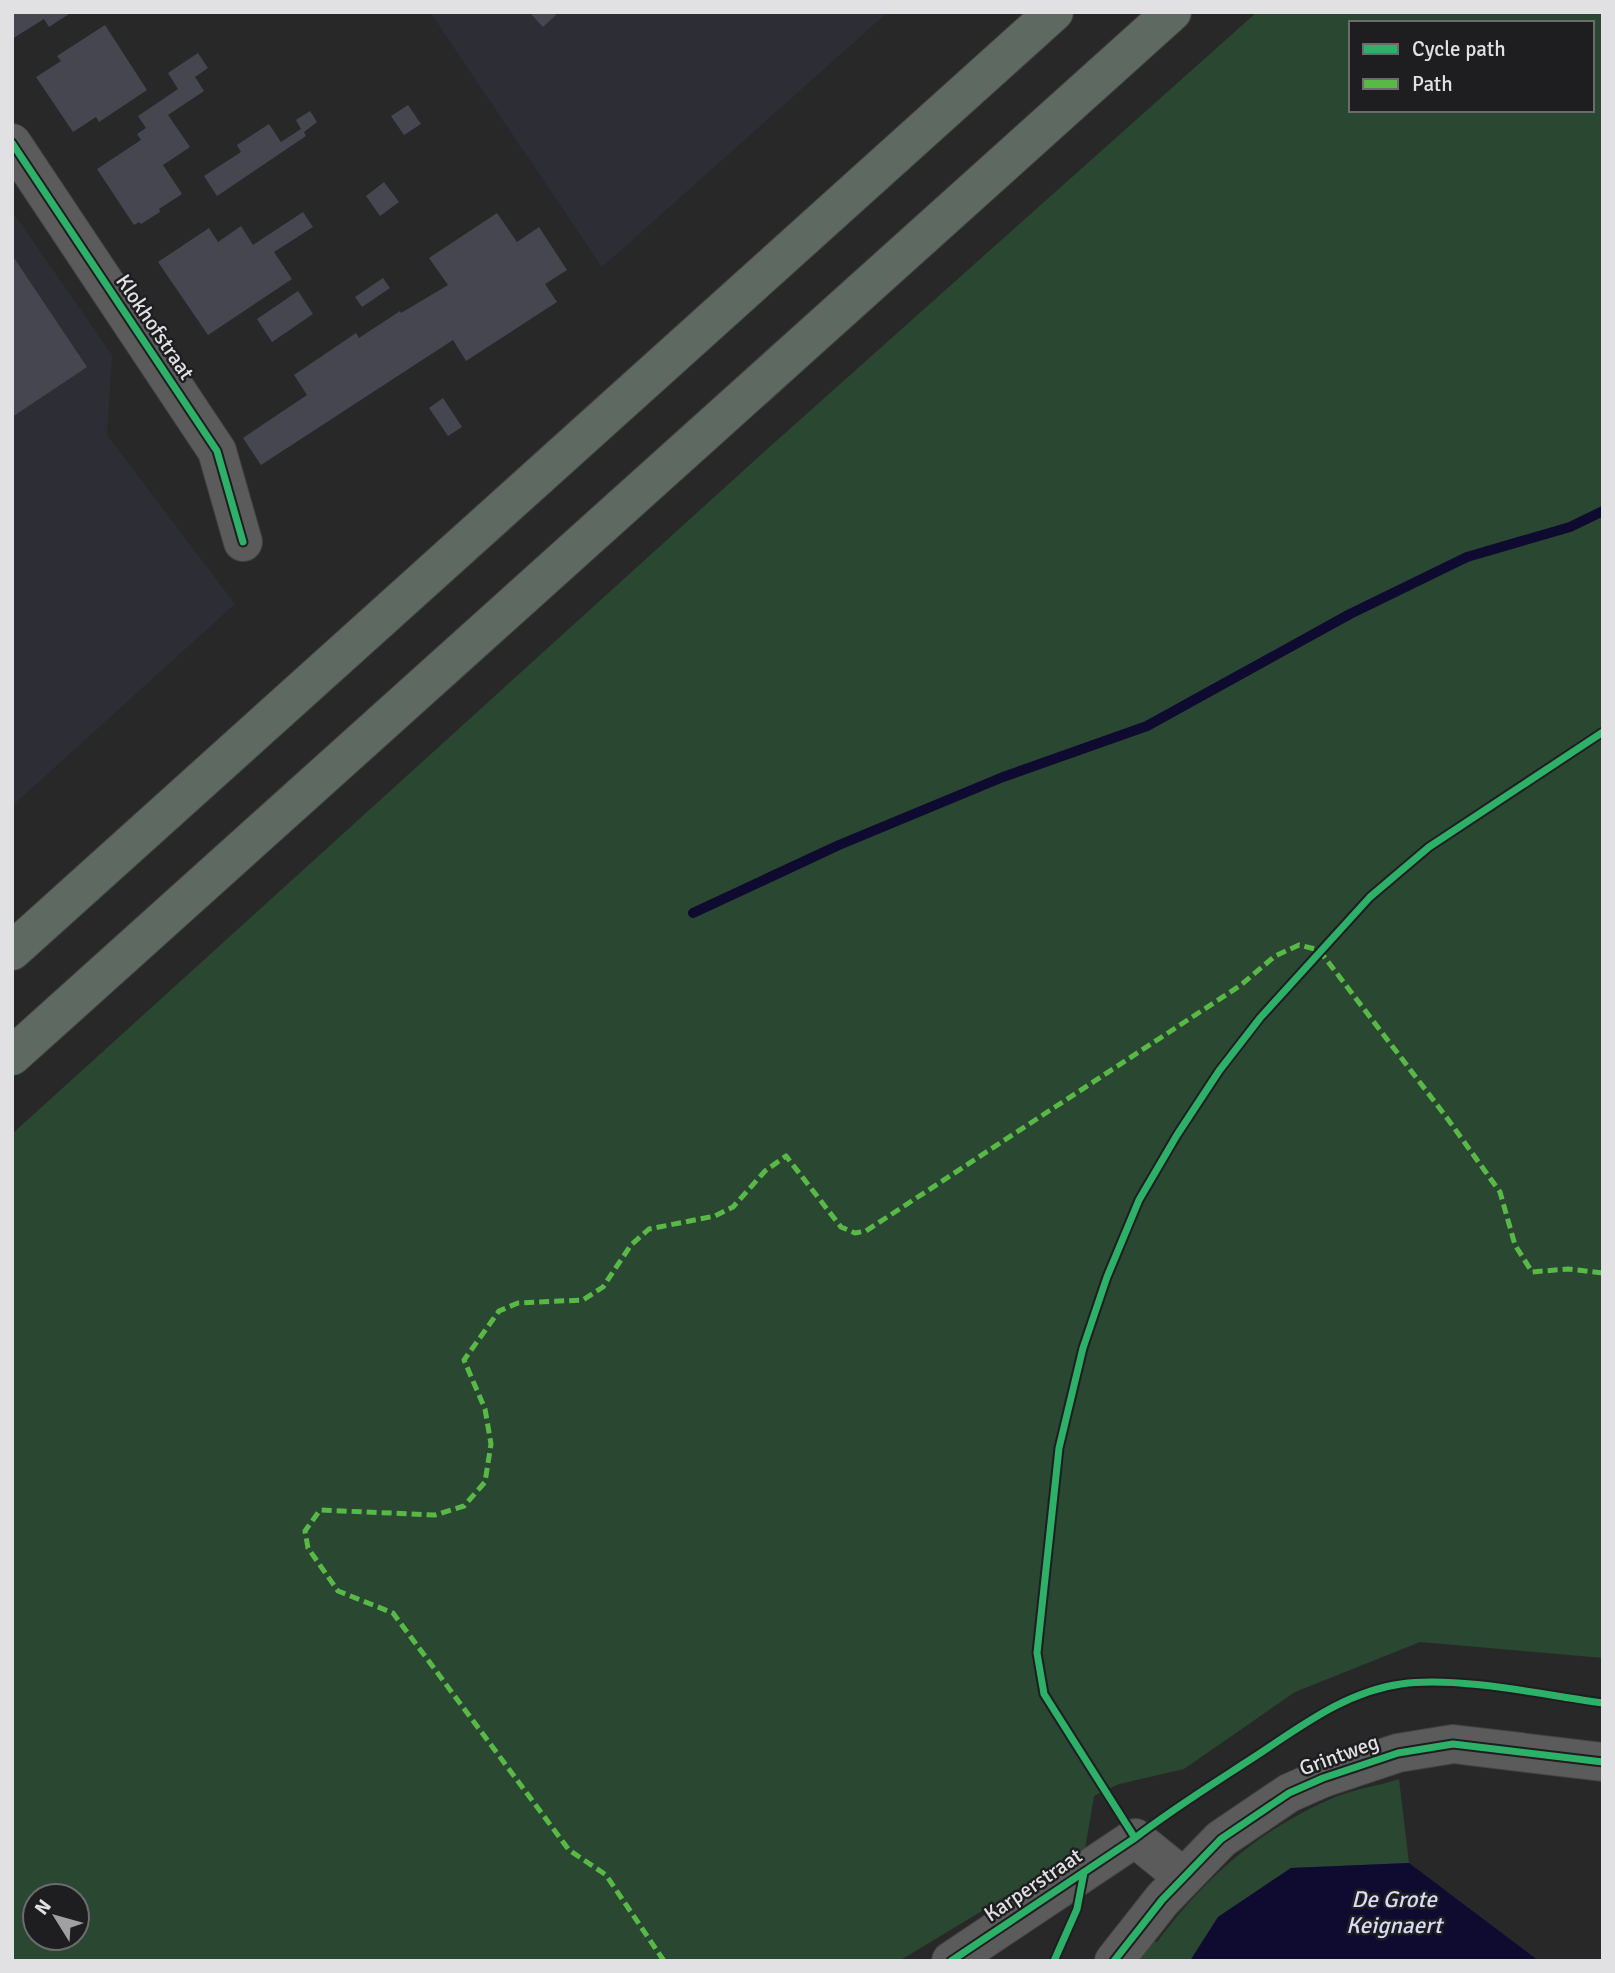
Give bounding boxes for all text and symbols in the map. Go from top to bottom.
legend [1349,21,1594,112]
text: Cycle path [1412,36,1506,62]
text: Path [1412,71,1453,97]
street label: Klokhofstraat [110,269,200,385]
street label: Grintweg [1296,1729,1382,1781]
street label: Karperstraat [979,1843,1087,1927]
north arrow [21,1882,91,1952]
water label: De Grote Keignaert [1346,1885,1445,1940]
text: N [30,1895,57,1920]

